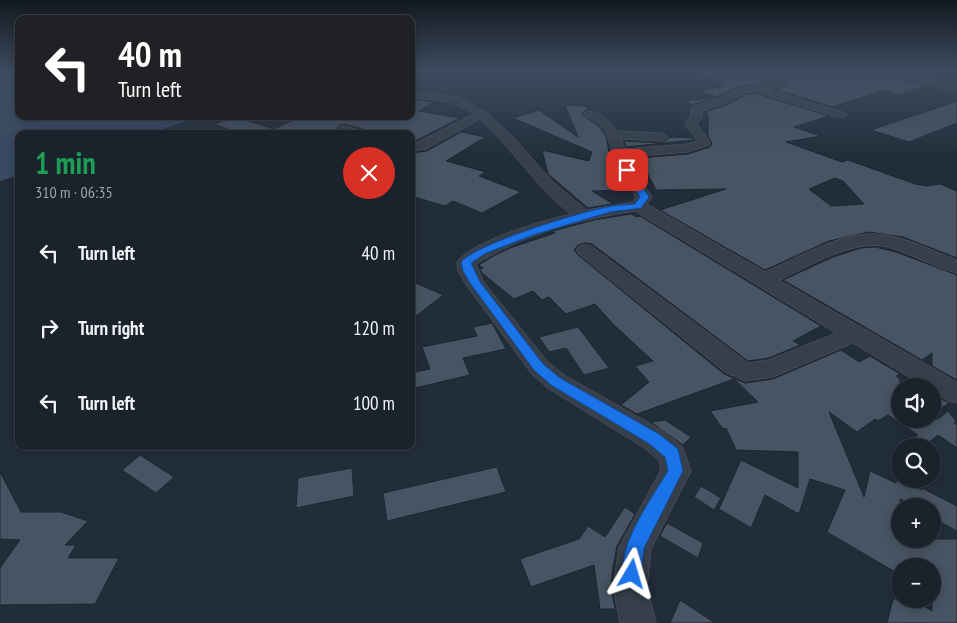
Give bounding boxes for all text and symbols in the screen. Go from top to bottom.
text: 40 m [118,31,182,77]
icon: left [35,35,100,100]
text: Turn left [118,75,182,103]
text: 1 min [35,143,96,182]
button: close [343,147,395,199]
pin [606,149,648,191]
icon: arrive [613,156,641,184]
text: 310 m · 06:35 [35,182,113,202]
icon: left [35,239,63,267]
text: Turn left [78,241,135,265]
text: 40 m [362,241,395,265]
icon: right [35,314,63,342]
text: Turn right [78,316,144,340]
text: 120 m [353,316,395,340]
map controls [891,378,941,608]
button: sound [891,378,941,428]
icon: left [35,389,63,417]
text: Turn left [78,391,135,415]
text: 100 m [353,391,395,415]
button: search [891,438,941,488]
button: + [891,498,941,548]
position arrow [605,547,657,599]
button: − [891,558,941,608]

